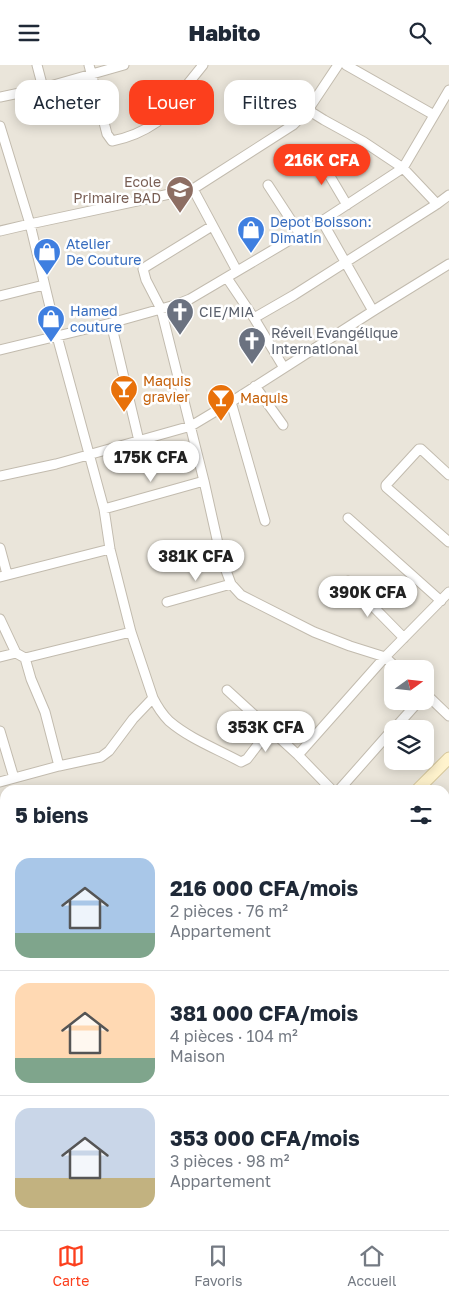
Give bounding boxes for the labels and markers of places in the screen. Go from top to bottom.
pin: 216K CFA [270,143,374,186]
place label: Ecole Primaire BAD [73,173,161,206]
school or university icon: Ecole Primaire BAD [165,175,195,214]
place label: Depot Boisson: Dimatin [270,213,372,246]
shop icon: Depot Boisson: Dimatin [236,215,266,254]
place label: Atelier De Couture [66,235,141,268]
shop icon: Atelier De Couture [32,237,62,276]
church icon: CIE/MIA [165,297,195,336]
place label: Hamed couture [70,302,122,335]
place label: CIE/MIA [199,303,255,320]
shop icon: Hamed couture [36,304,66,343]
place label: Réveil Evangélique International [271,324,398,357]
church icon: Réveil Evangélique International [237,326,267,365]
place label: Maquis gravier [143,372,191,405]
bar icon: Maquis gravier [109,374,139,413]
bar icon: Maquis [206,383,236,422]
place label: Maquis [240,389,288,406]
pin: 175K CFA [99,441,203,483]
pin: 381K CFA [144,539,248,582]
pin: 390K CFA [316,575,420,618]
pin: 353K CFA [214,711,318,753]

